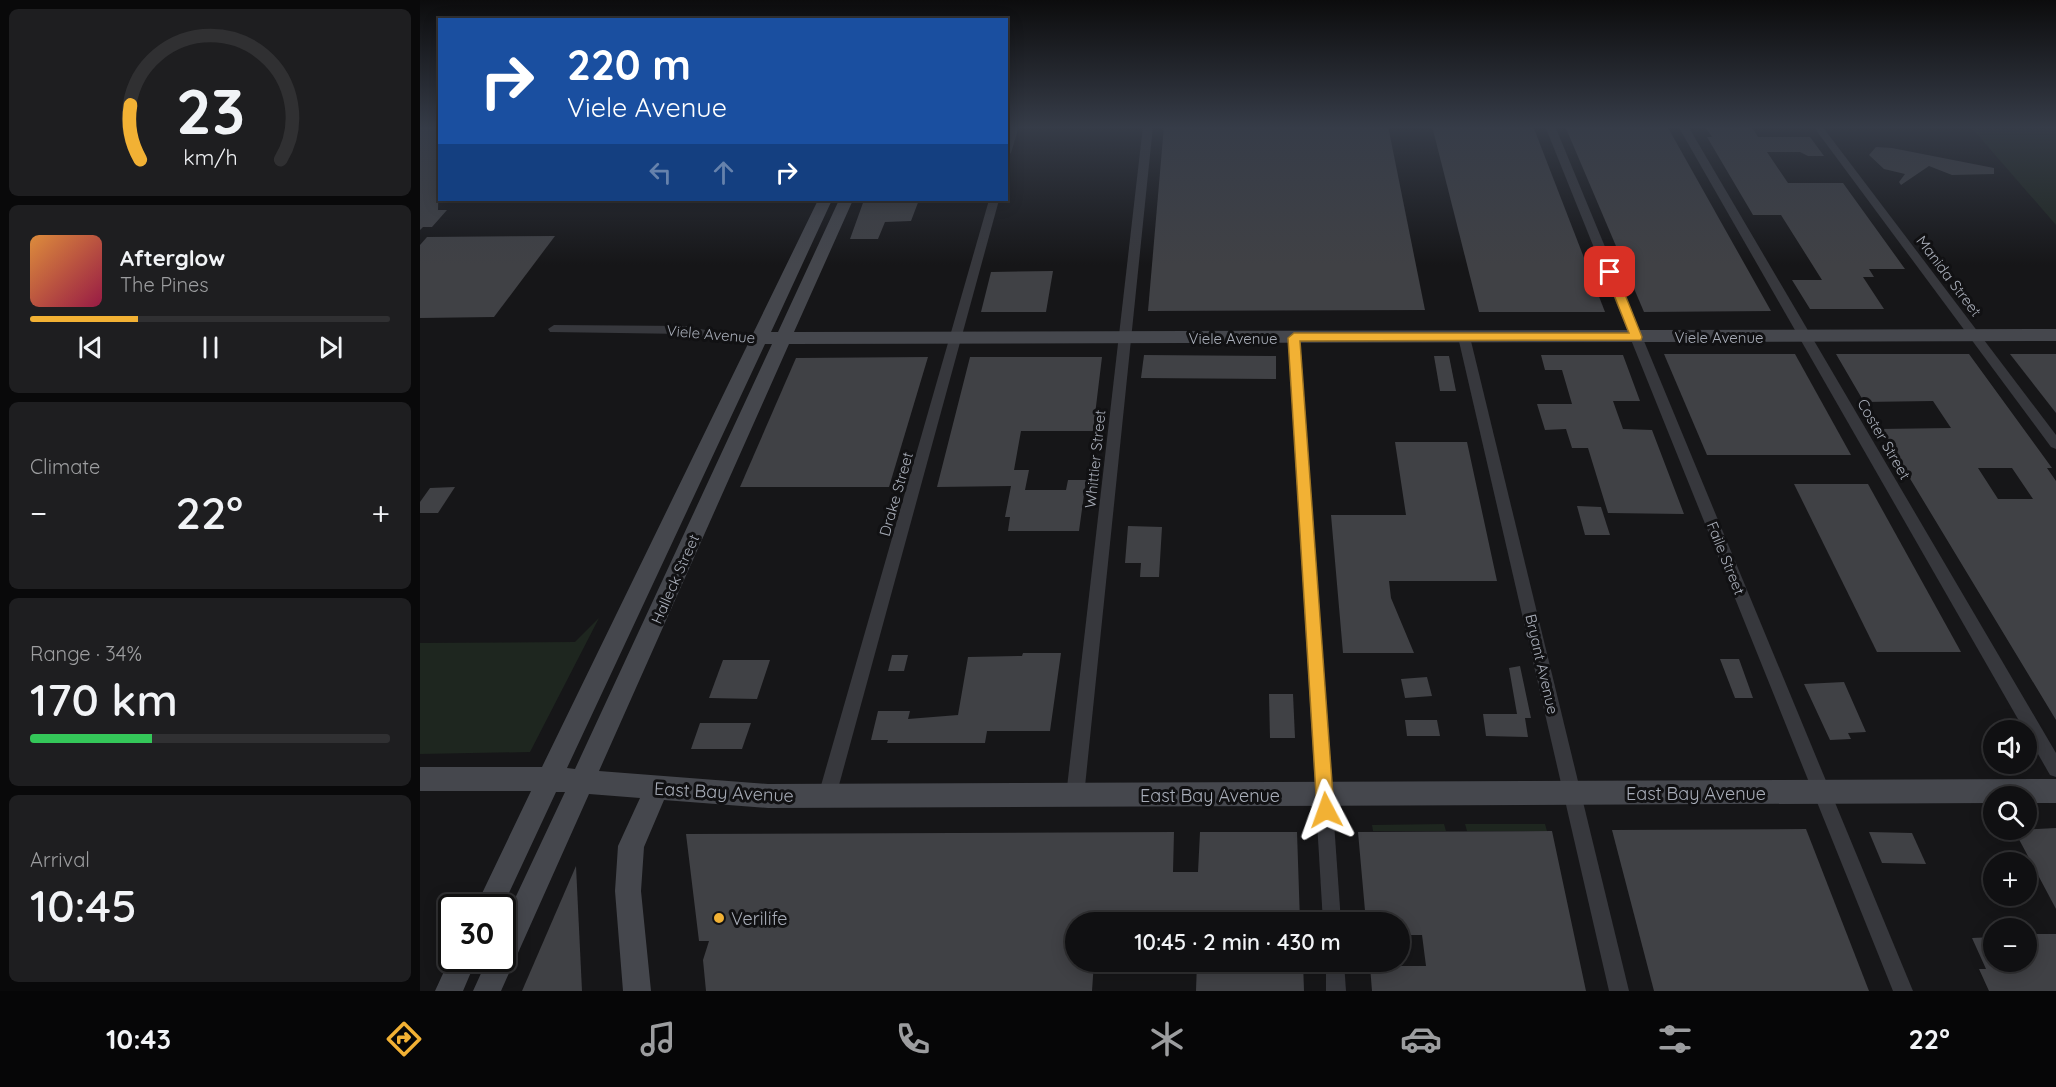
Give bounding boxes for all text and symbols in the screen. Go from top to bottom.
text: 220 m [567,38,691,91]
icon: right [468,42,546,120]
text: 23 [175,72,245,150]
text: Viele Avenue [567,90,727,124]
text: km/h [183,144,237,170]
icon: left [644,156,677,189]
icon: ahead [707,156,740,189]
icon: right [770,156,803,189]
street label: Manida Street [1912,232,1986,320]
text: Afterglow [120,244,225,272]
pin [1584,246,1635,297]
icon: arrive [1593,255,1626,288]
text: The Pines [120,272,209,297]
street label: Viele Avenue [666,321,756,347]
street label: Viele Avenue [1675,328,1763,347]
street label: Viele Avenue [1189,329,1277,348]
icon: previous [74,331,107,364]
icon: pause [194,331,227,364]
icon: next [314,331,347,364]
street label: Coster Street [1853,395,1915,483]
street label: Whittier Street [1080,409,1110,509]
street label: Drake Street [875,450,917,538]
text: Climate [30,454,100,479]
text: 22° [176,484,243,540]
text: − [30,492,47,533]
text: + [371,492,390,533]
street label: Faile Street [1703,519,1749,597]
street label: Halleck Street [647,531,703,627]
street label: Bryant Avenue [1521,612,1563,716]
text: Range · 34% [30,641,142,666]
text: 170 km [30,671,178,727]
map controls [1983,720,2037,972]
button: sound [1983,720,2037,774]
street label: East Bay Avenue [654,777,794,807]
position arrow [1294,778,1358,842]
street label: East Bay Avenue [1626,782,1766,805]
street label: East Bay Avenue [1140,784,1280,807]
button: search [1983,786,2037,840]
text: Arrival [30,847,90,872]
button: + [1983,852,2037,906]
text: 10:45 [30,877,137,933]
speed limit sign: 30 [438,894,516,972]
place label: Verilife [731,907,787,930]
marker: Verilife [712,911,726,925]
button: − [1983,918,2037,972]
text: 10:45 · 2 min · 430 m [1134,928,1341,956]
icon: directions [383,1018,425,1060]
icon: music [637,1018,679,1060]
icon: phone [892,1018,934,1060]
icon: climate [1146,1018,1188,1060]
icon: car [1400,1018,1442,1060]
icon: filters [1654,1018,1696,1060]
text: 10:43 [106,1022,171,1056]
text: 22° [1908,1022,1950,1056]

